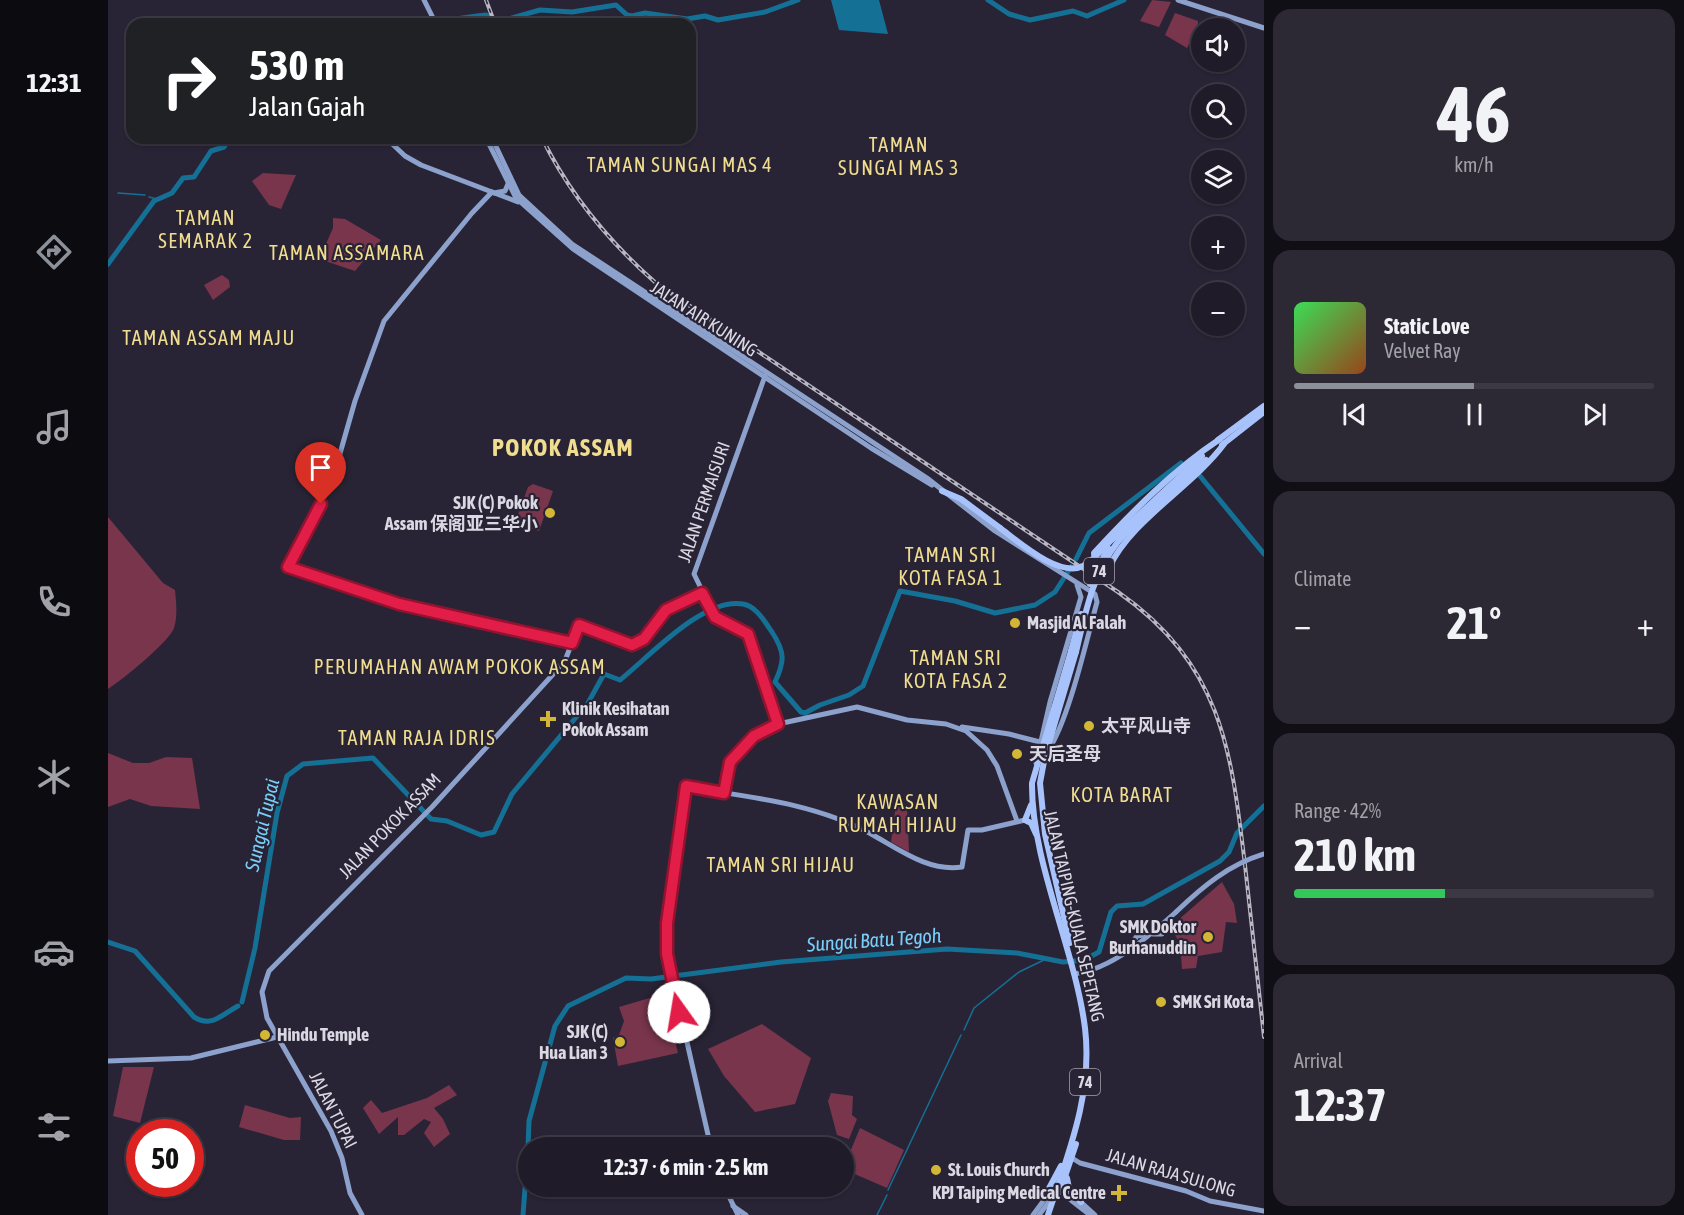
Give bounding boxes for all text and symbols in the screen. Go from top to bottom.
map controls [1191,18,1245,336]
button: sound [1191,18,1245,72]
text: 530 m [249,41,344,89]
icon: right [150,42,228,120]
text: 12:31 [26,67,82,98]
text: 46 [1437,69,1511,159]
button: search [1191,84,1245,138]
text: Jalan Gajah [249,91,365,122]
district label: TAMAN SUNGAI MAS 3 [838,133,960,179]
button: layers [1191,150,1245,204]
district label: TAMAN SUNGAI MAS 4 [587,153,773,176]
text: km/h [1454,153,1494,176]
district label: TAMAN SEMARAK 2 [158,206,254,252]
button: + [1191,216,1245,270]
icon: directions [33,231,75,273]
district label: TAMAN ASSAMARA [269,241,425,264]
street label: JALAN AIR KUNING [647,276,762,361]
button: − [1191,282,1245,336]
text: Static Love [1384,313,1470,339]
district label: TAMAN ASSAM MAJU [122,326,296,349]
text: Velvet Ray [1384,339,1461,362]
icon: previous [1338,398,1371,431]
icon: pause [1458,398,1491,431]
icon: next [1578,398,1611,431]
icon: music [33,406,75,448]
district label: POKOK ASSAM [492,434,634,461]
street label: JALAN PERMAISURI [673,439,734,565]
pin [295,442,346,504]
icon: arrive [304,451,337,484]
place label: SJK (C) Pokok Assam 保阁亚三华小 [384,492,539,534]
marker: SJK (C) Pokok Assam 保阁亚三华小 [543,506,557,520]
district label: TAMAN SRI KOTA FASA 1 [898,543,1004,589]
road number: 74 [1084,558,1114,584]
text: Climate [1294,567,1351,590]
icon: phone [33,581,75,623]
text: 21° [1447,597,1501,649]
text: − [1294,605,1311,643]
text: + [1637,605,1654,643]
place label: Masjid Al Falah [1027,612,1127,633]
marker: Masjid Al Falah [1008,616,1022,630]
district label: TAMAN SRI KOTA FASA 2 [903,646,1009,692]
district label: PERUMAHAN AWAM POKOK ASSAM [314,655,606,678]
place label: Klinik Kesihatan Pokok Assam [562,698,670,740]
marker: Klinik Kesihatan Pokok Assam [539,710,557,728]
place label: 太平风山寺 [1101,715,1191,736]
marker: 太平风山寺 [1082,719,1096,733]
district label: TAMAN RAJA IDRIS [338,726,496,749]
place label: 天后圣母 [1029,743,1101,764]
marker: 天后圣母 [1010,747,1024,761]
icon: climate [33,756,75,798]
street label: JALAN POKOK ASSAM [334,769,445,882]
water label: Sungai Tupai [239,776,283,874]
district label: KOTA BARAT [1070,783,1174,806]
district label: KAWASAN RUMAH HIJAU [838,790,958,836]
text: Range · 42% [1294,799,1381,822]
street label: JALAN TAIPING-KUALA SEPETANG [1040,808,1109,1024]
text: 210 km [1294,829,1416,881]
district label: TAMAN SRI HIJAU [707,853,855,876]
place label: SMK Doktor Burhanuddin [1109,916,1197,958]
water label: Sungai Batu Tegoh [805,923,942,956]
marker: SMK Doktor Burhanuddin [1201,930,1215,944]
icon: car [33,931,75,973]
position arrow [647,980,711,1044]
place label: SMK Sri Kota [1173,991,1254,1012]
marker: SMK Sri Kota [1154,995,1168,1009]
place label: SJK (C) Hua Lian 3 [539,1021,608,1063]
place label: Hindu Temple [277,1024,369,1045]
marker: Hindu Temple [258,1028,272,1042]
marker: SJK (C) Hua Lian 3 [613,1035,627,1049]
text: Arrival [1294,1049,1343,1072]
street label: JALAN TUPAI [305,1068,362,1152]
road number: 74 [1070,1069,1100,1095]
text: 12:37 [1294,1079,1387,1131]
icon: filters [33,1106,75,1148]
speed limit sign: 50 [126,1119,204,1197]
street label: JALAN RAJA SULONG [1104,1144,1238,1201]
text: 12:37 · 6 min · 2.5 km [604,1154,768,1180]
place label: St. Louis Church [948,1159,1050,1180]
marker: St. Louis Church [929,1163,943,1177]
place label: KPJ Taiping Medical Centre [932,1182,1106,1203]
marker: KPJ Taiping Medical Centre [1110,1184,1128,1202]

